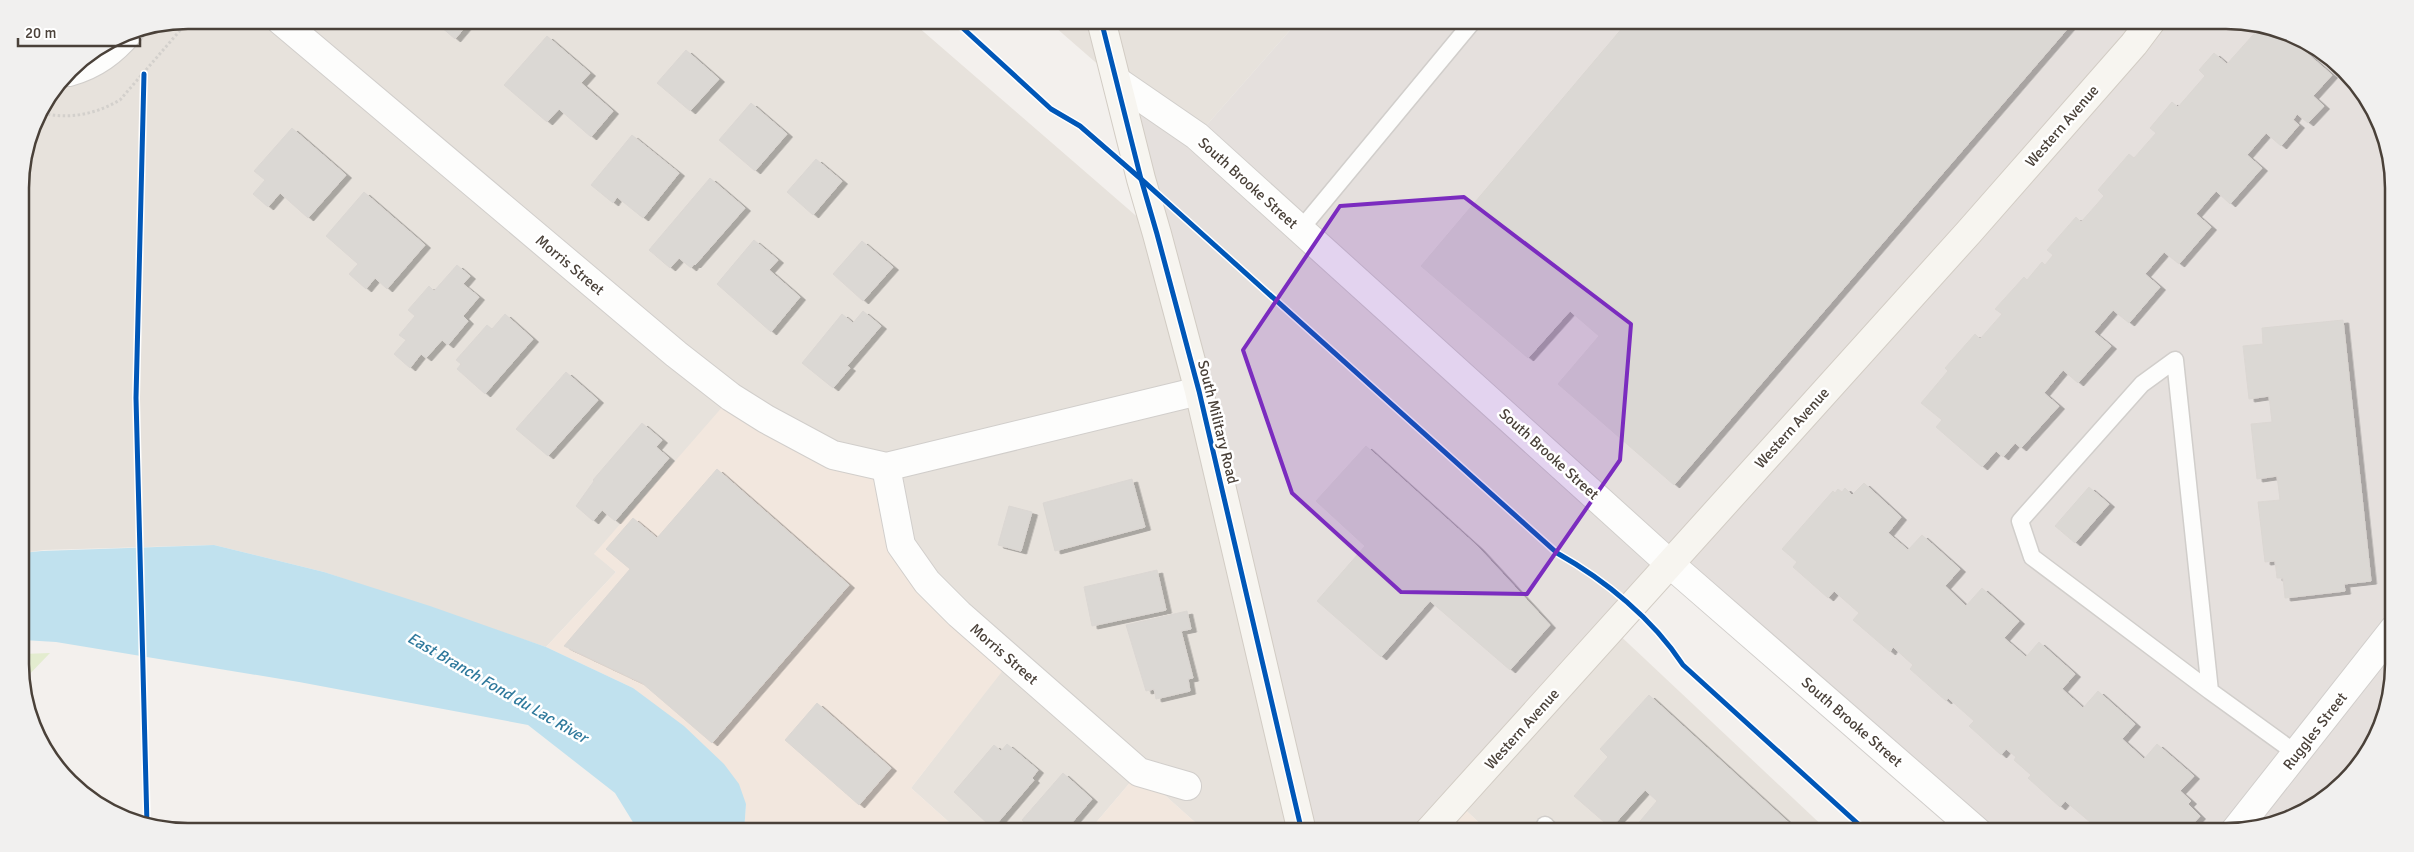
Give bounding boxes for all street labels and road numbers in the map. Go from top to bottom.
street label: Western Avenue [2021,81,2103,171]
street label: South Brooke Street [1194,134,1302,232]
street label: Morris Street [532,231,608,299]
street label: South Military Road [1194,358,1242,486]
street label: Western Avenue [1751,384,1833,472]
street label: South Brooke Street [1495,405,1603,503]
street label: Morris Street [966,620,1042,688]
street label: South Brooke Street [1798,673,1906,771]
street label: Western Avenue [1481,685,1563,773]
street label: Ruggles Street [2279,689,2351,773]

